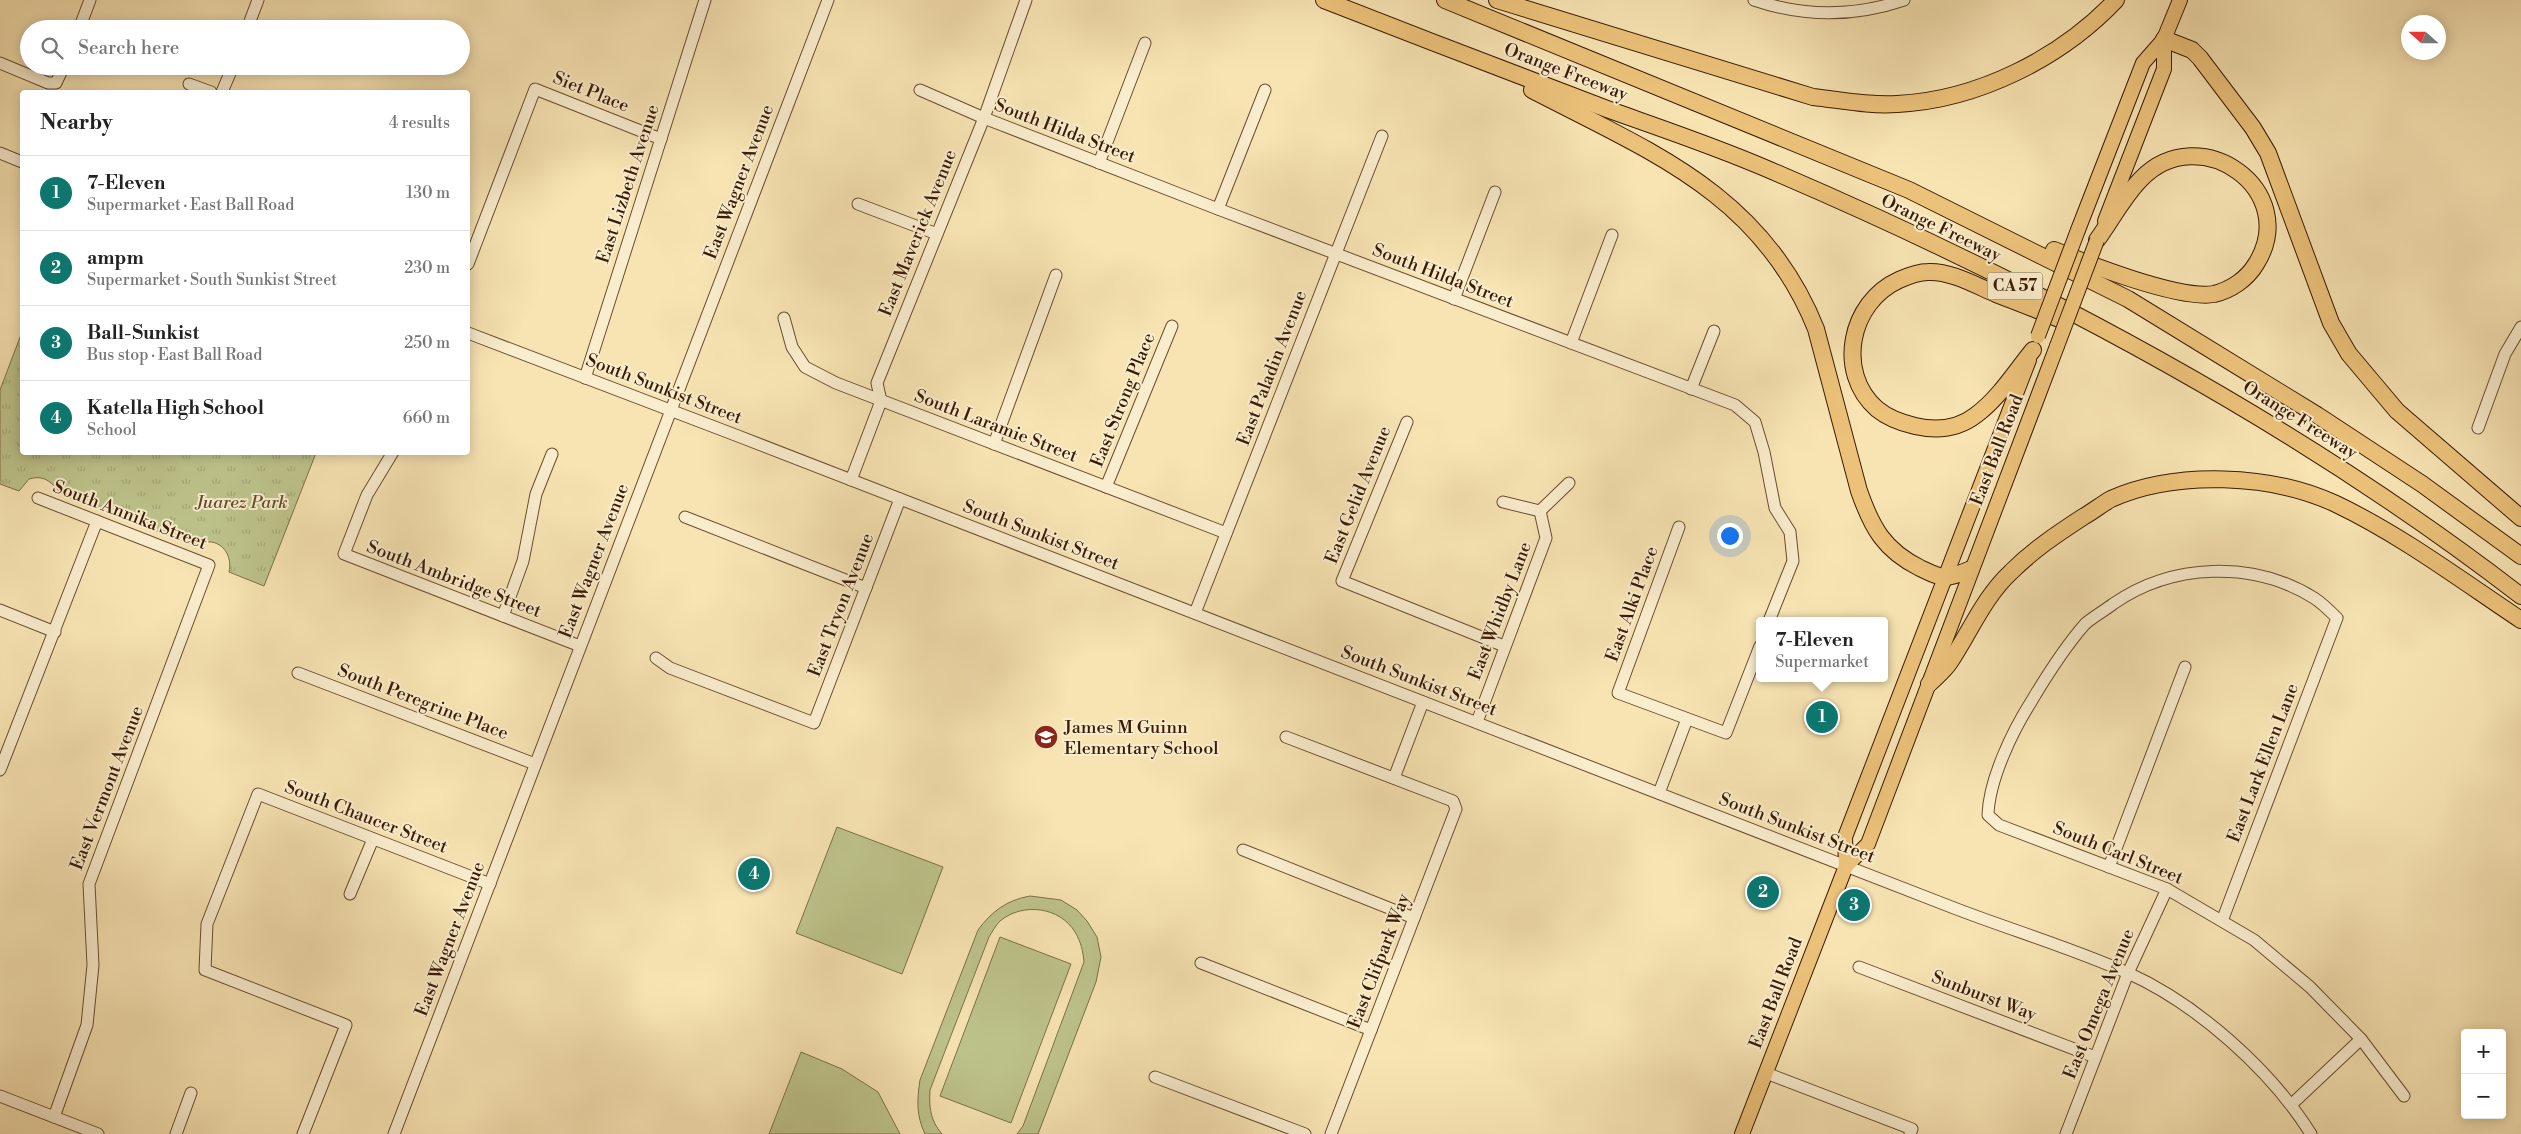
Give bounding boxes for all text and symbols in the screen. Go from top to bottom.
north arrow [2401,15,2446,60]
search box [20,20,470,75]
icon: search [38,34,66,62]
text: Search here [78,36,179,60]
street label: Orange Freeway [1501,38,1632,106]
street label: Siet Place [549,66,633,118]
street label: South Hilda Street [991,94,1139,169]
street label: East Wagner Avenue [699,101,779,263]
street label: East Lizbeth Avenue [591,102,665,266]
text: Nearby [40,110,113,136]
text: 4 results [389,113,450,133]
street label: East Maverick Avenue [874,146,962,320]
text: 7-Eleven [87,171,165,195]
text: 1 [52,183,60,203]
text: 130 m [406,183,450,203]
street label: Orange Freeway [1877,189,2005,267]
text: Supermarket · East Ball Road [87,195,294,215]
street label: South Hilda Street [1369,239,1517,314]
text: ampm [87,246,144,270]
text: 2 [51,258,61,278]
text: 230 m [404,258,450,278]
text: Supermarket · South Sunkist Street [87,270,337,290]
road number: CA 57 [1988,272,2042,300]
street label: East Paladin Avenue [1232,287,1312,449]
text: Ball-Sunkist [87,321,199,345]
street label: East Strong Place [1086,330,1160,470]
text: 3 [51,333,61,353]
text: 250 m [404,333,450,353]
text: Bus stop · East Ball Road [87,345,262,365]
street label: South Sunkist Street [583,349,746,430]
street label: Orange Freeway [2238,375,2362,465]
street label: South Laramie Street [911,384,1081,468]
street label: East Ball Road [1965,390,2029,509]
text: Katella High School [87,396,264,420]
text: 4 [51,408,61,428]
text: 660 m [403,408,450,428]
text: School [87,420,136,440]
street label: East Gelid Avenue [1320,423,1396,567]
street label: South Annika Street [50,475,211,555]
street label: East Wagner Avenue [554,480,634,642]
park label: Juarez Park [194,491,288,514]
street label: South Sunkist Street [960,495,1123,576]
your location [1717,523,1743,549]
street label: East Tryon Avenue [803,530,879,680]
street label: South Ambridge Street [363,535,545,623]
street label: East Whidby Lane [1463,539,1537,683]
street label: East Alki Place [1600,543,1664,665]
popup [1756,617,1888,682]
text: 7-Eleven [1775,628,1854,652]
street label: South Sunkist Street [1338,641,1501,722]
text: Supermarket [1775,652,1869,672]
street label: South Peregrine Place [334,659,512,745]
street label: East Lark Ellen Lane [2222,680,2304,846]
pin: 1 [1806,698,1838,736]
street label: East Vermont Avenue [65,703,149,873]
place label: James M Guinn Elementary School [1063,716,1219,760]
school or university icon: James M Guinn Elementary School [1033,724,1059,750]
street label: South Chaucer Street [281,775,451,859]
street label: South Sunkist Street [1716,788,1879,869]
street label: South Carl Street [2049,816,2187,890]
pin: 4 [738,855,770,893]
street label: East Wagner Avenue [410,858,490,1020]
pin: 2 [1747,873,1779,911]
pin: 3 [1838,886,1870,924]
street label: East Clifpark Way [1343,890,1415,1032]
street label: East Omega Avenue [2058,925,2140,1083]
street label: East Ball Road [1744,933,1808,1052]
street label: Sunburst Way [1928,965,2040,1027]
map controls [2461,1029,2506,1119]
button: + [2461,1029,2506,1074]
button: − [2461,1074,2506,1119]

